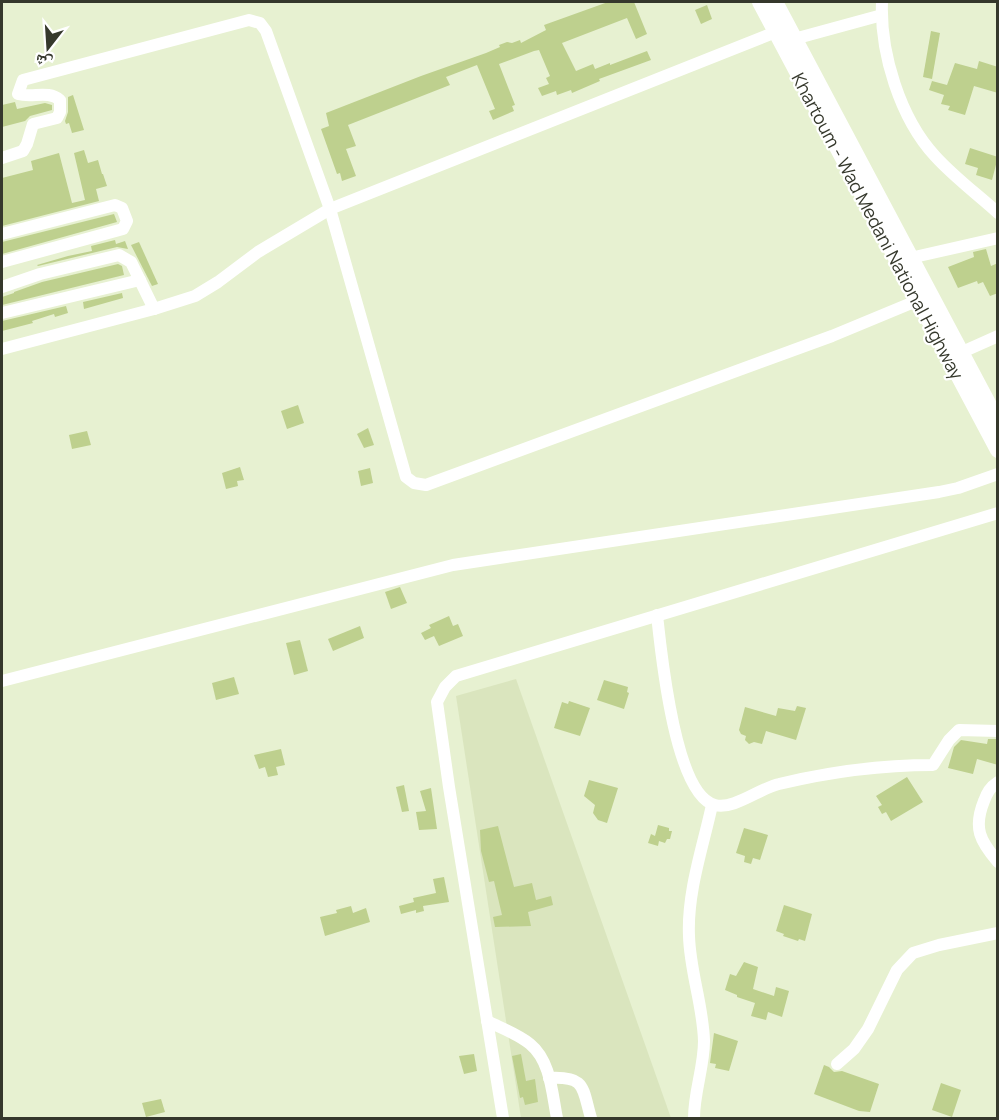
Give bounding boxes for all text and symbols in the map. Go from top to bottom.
north arrow [18,18,78,78]
text: ش [32,49,55,75]
street label: Khartoum - Wad Medani National Highway [787,68,970,384]

